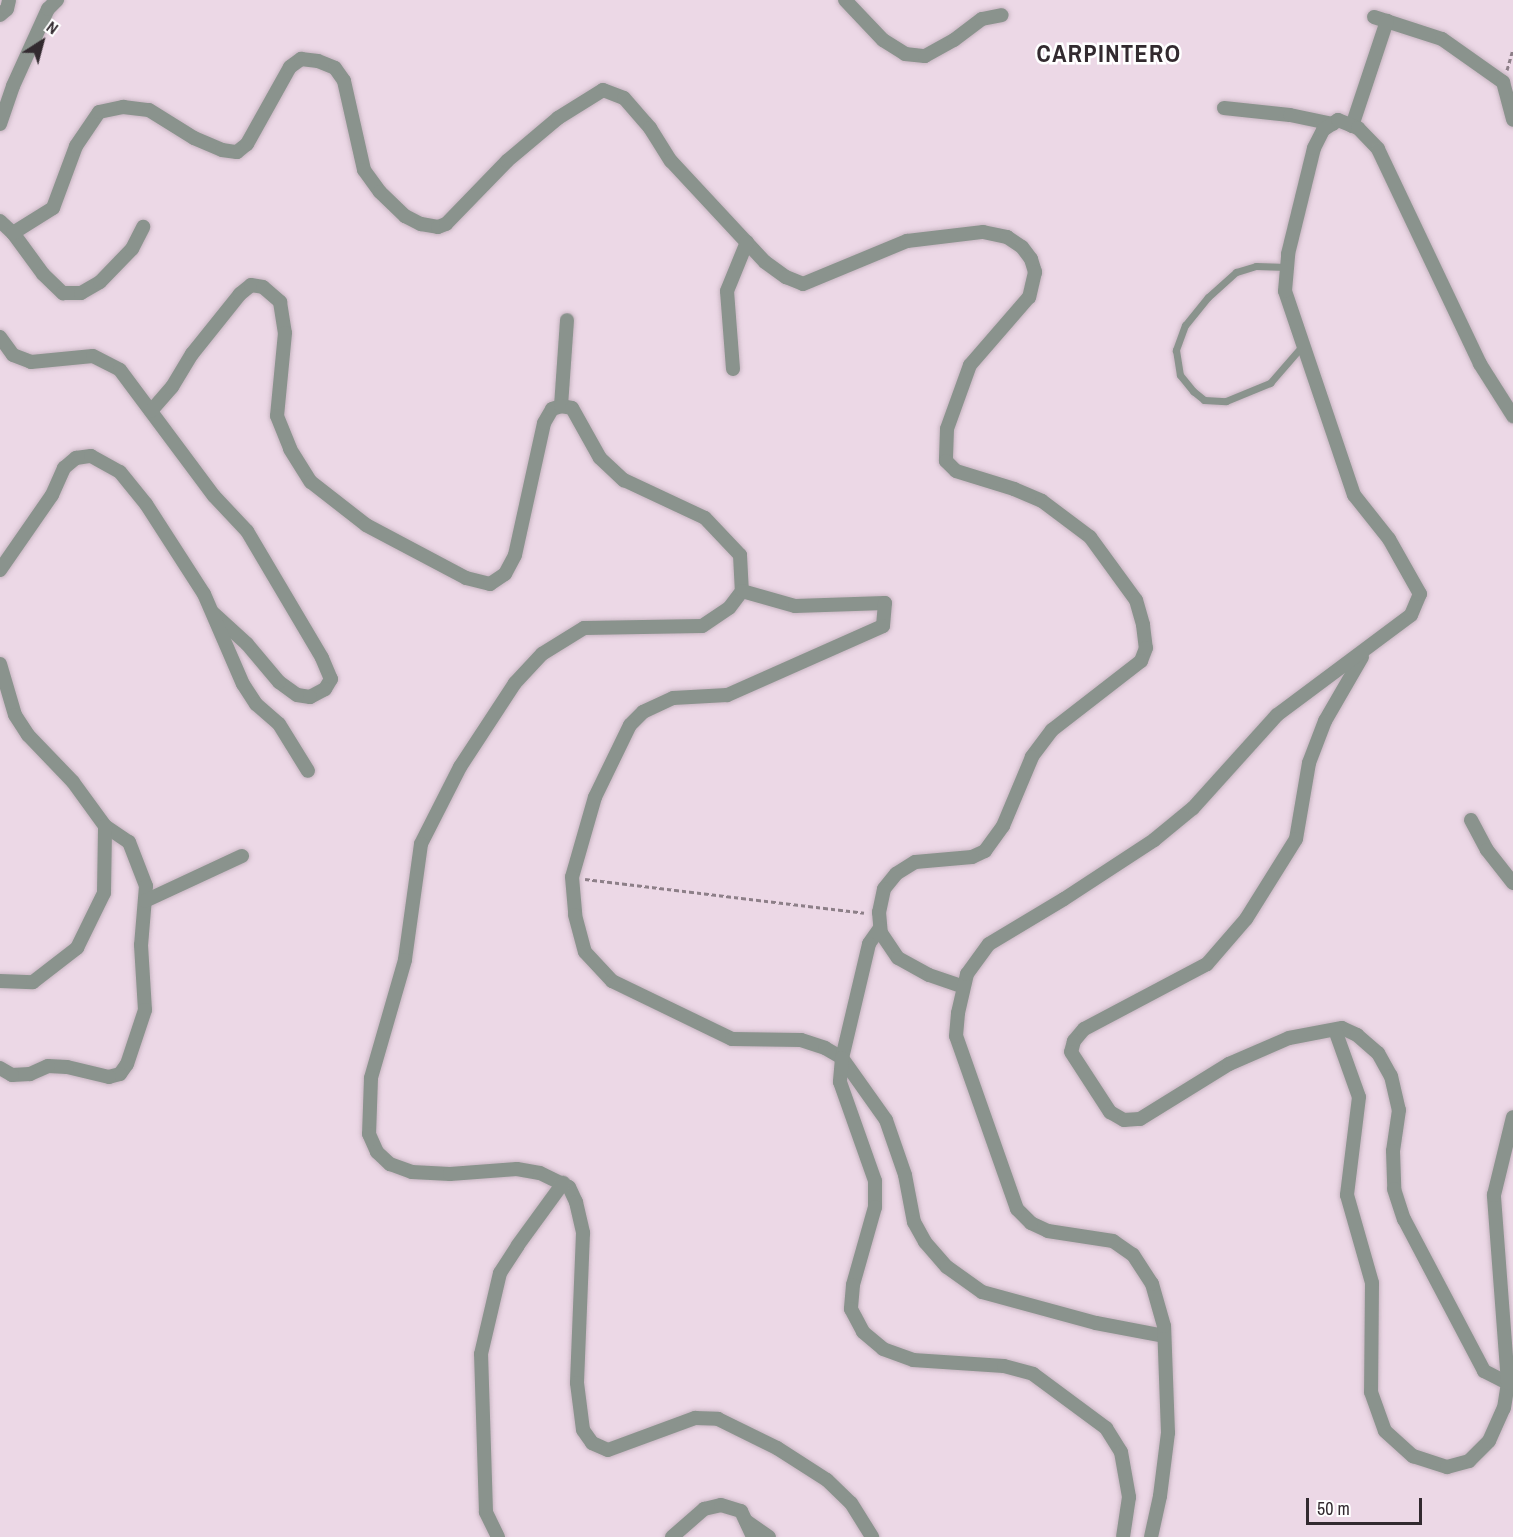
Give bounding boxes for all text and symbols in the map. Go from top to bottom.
north arrow [12,12,72,72]
text: N [42,16,63,39]
district label: CARPINTERO [1036,40,1182,68]
scale bar [1309,1486,1424,1524]
text: 50 m [1317,1496,1350,1521]

